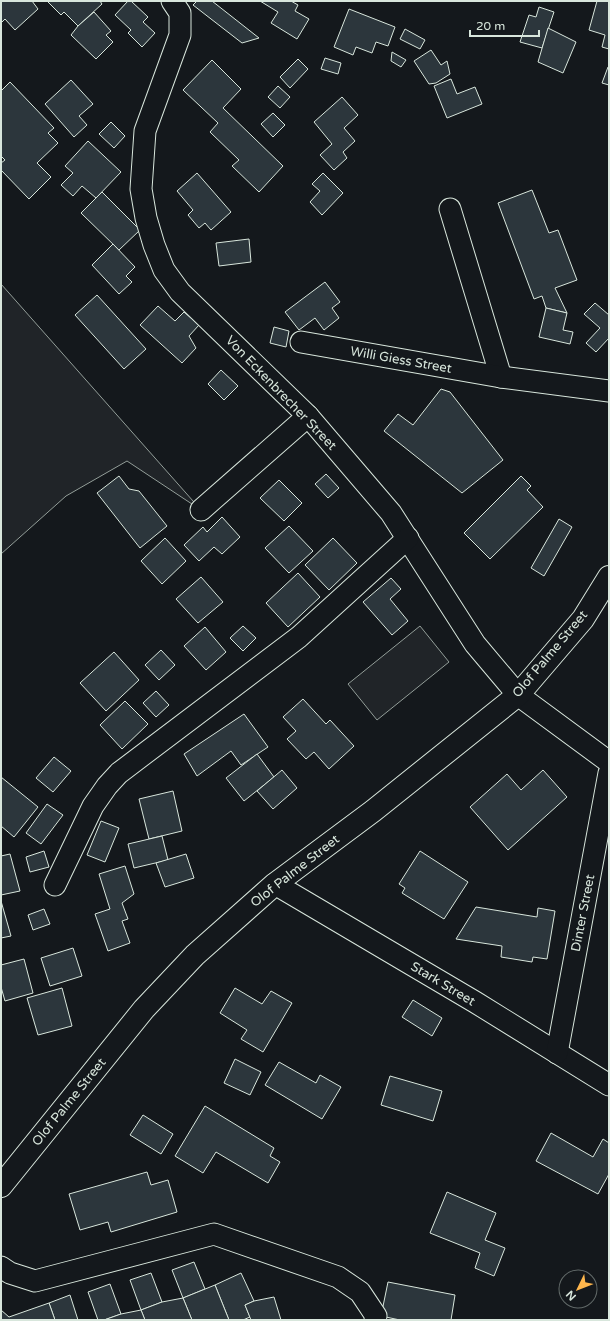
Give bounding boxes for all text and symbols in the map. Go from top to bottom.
scale bar [470,12,539,38]
text: 20 m [476,19,505,33]
street label: Von Eckenbrecher Street [222,332,340,454]
street label: Willi Giess Street [349,343,453,377]
street label: Olof Palme Street [509,607,591,701]
street label: Olof Palme Street [247,831,343,911]
street label: Dinter Street [568,873,598,953]
street label: Stark Street [408,958,478,1010]
street label: Olof Palme Street [29,1055,109,1149]
north arrow [558,1269,598,1309]
text: N [563,1288,579,1303]

